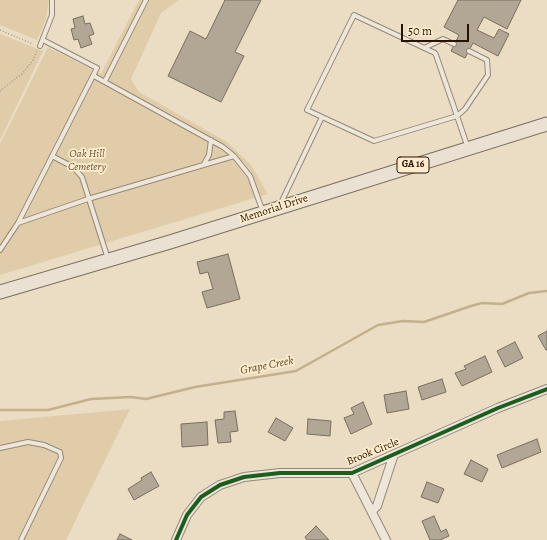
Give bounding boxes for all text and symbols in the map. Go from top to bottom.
scale bar [403,16,471,42]
text: 50 m [408,23,432,39]
park label: Oak Hill Cemetery [68,147,106,173]
road number: GA 16 [397,157,429,173]
street label: Memorial Drive [238,192,310,226]
water label: Grape Creek [239,354,295,378]
street label: Brook Circle [345,436,401,468]

